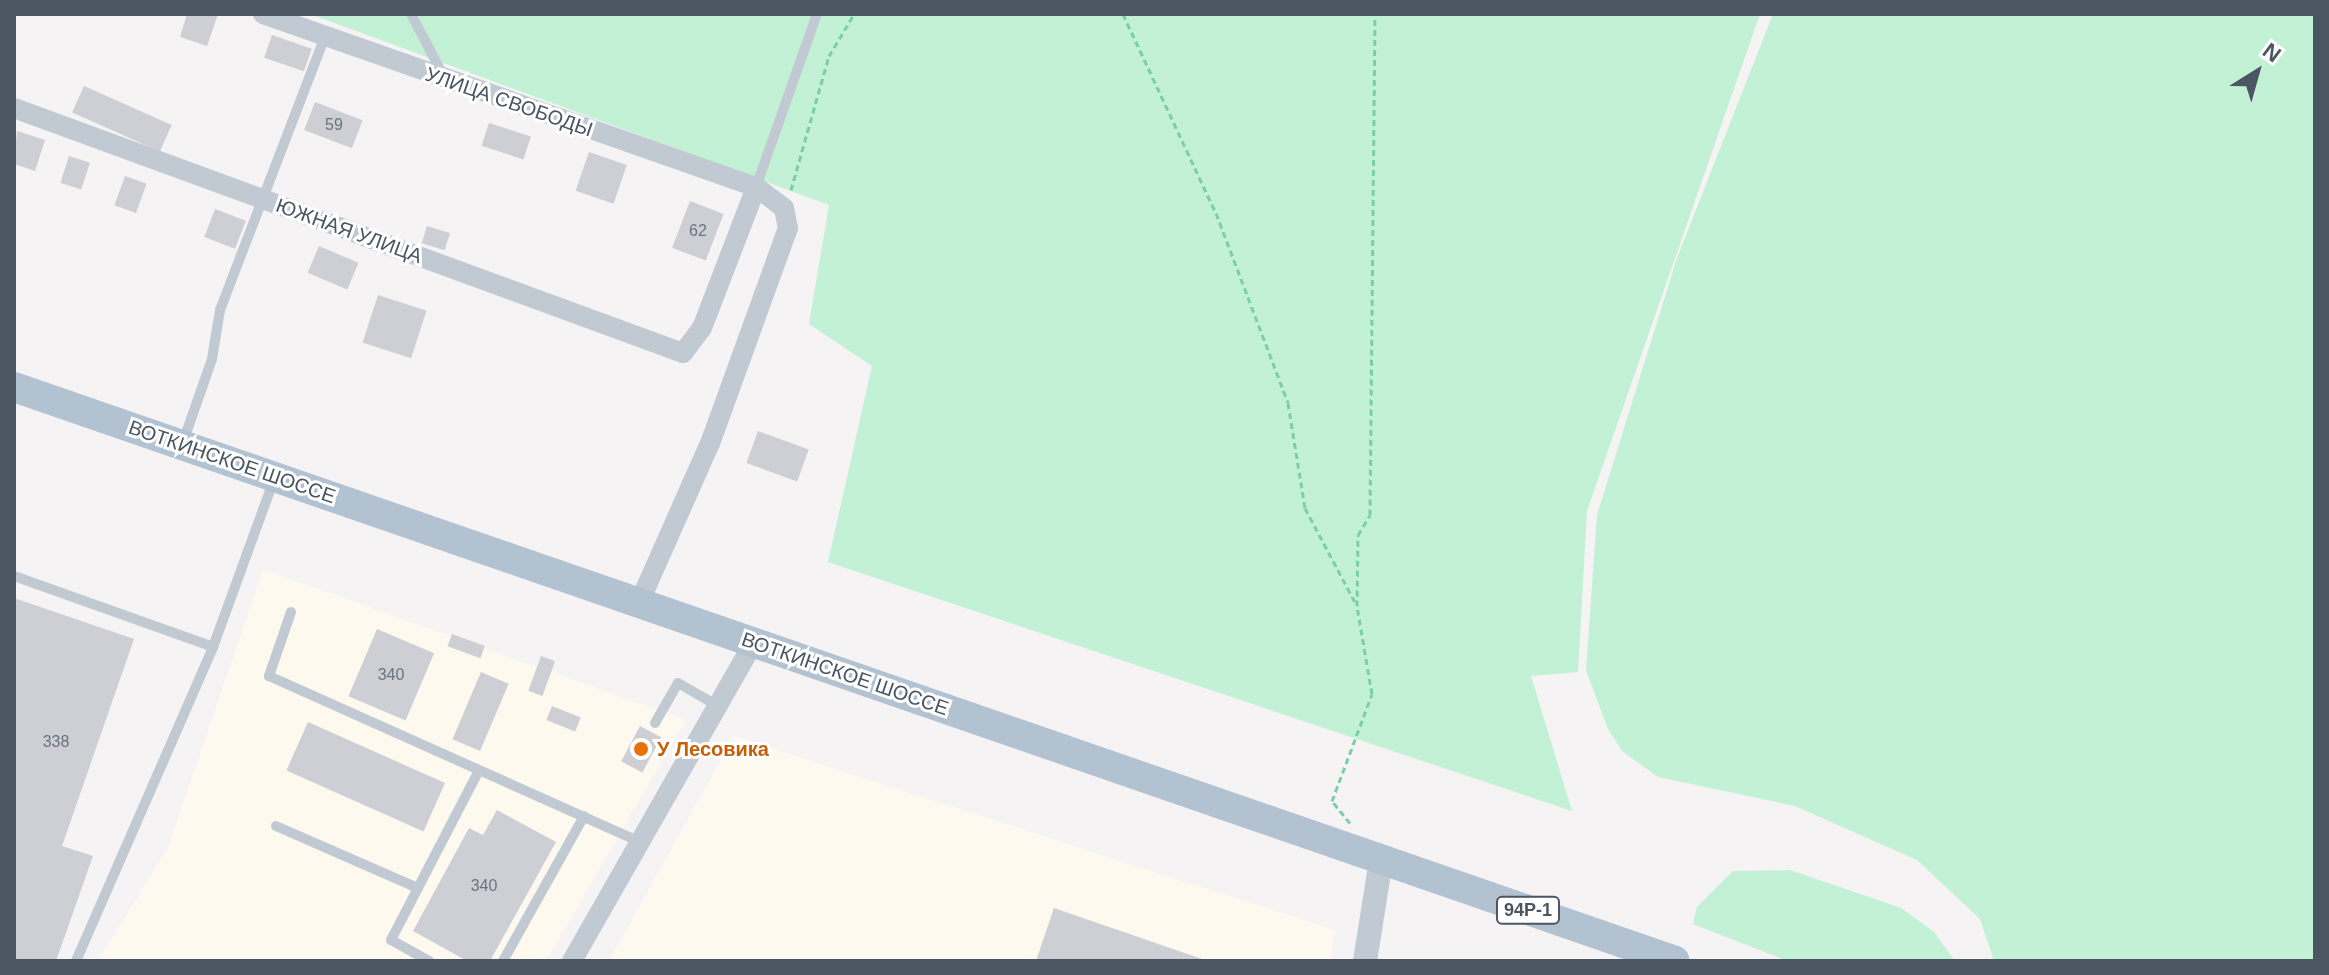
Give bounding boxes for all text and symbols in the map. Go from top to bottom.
north arrow [2217,32,2297,112]
text: N [2258,38,2286,67]
street label: УЛИЦА СВОБОДЫ [422,62,596,142]
house number: 59 [325,115,343,135]
street label: ЮЖНАЯ УЛИЦА [273,193,425,269]
house number: 62 [689,221,707,241]
street label: ВОТКИНСКОЕ ШОССЕ [125,415,339,509]
street label: ВОТКИНСКОЕ ШОССЕ [738,627,952,721]
house number: 340 [378,665,404,685]
house number: 338 [43,732,69,752]
place label: У Лесовика [657,737,769,761]
marker: У Лесовика [632,740,650,758]
house number: 340 [471,876,497,896]
road number: 94Р-1 [1494,896,1562,924]

